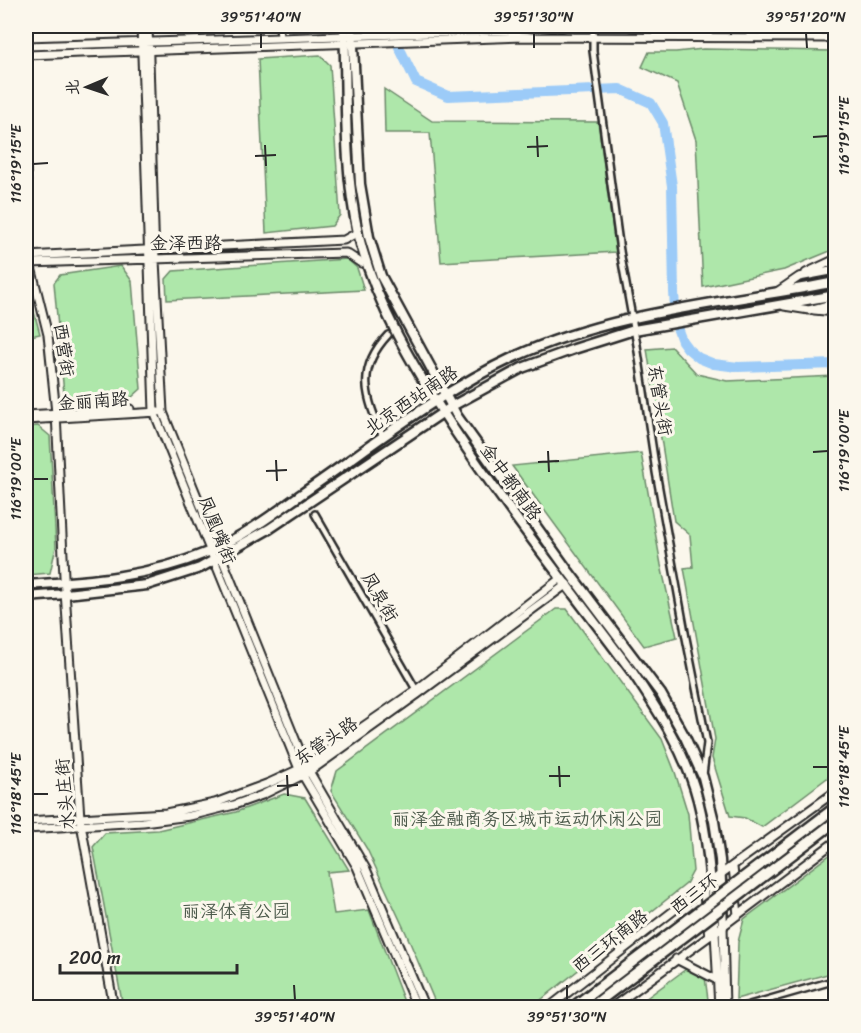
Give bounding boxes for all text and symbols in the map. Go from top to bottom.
text: 39°51'40"N [221,4,302,30]
text: 39°51'30"N [494,4,574,30]
text: 39°51'20"N [766,4,846,30]
north arrow [57,57,117,117]
text: 北 [58,79,87,96]
text: 116°19'15"E [831,95,857,176]
text: 116°19'15"E [3,123,29,204]
street label: 金泽西路 [150,227,222,259]
street label: 西营街 [44,321,84,379]
street label: 北京西站南路 [357,357,465,443]
street label: 东管头街 [639,362,681,438]
street label: 金丽南路 [56,383,130,419]
text: 116°19'00"E [831,408,857,492]
text: 116°19'00"E [3,436,29,520]
street label: 金中都南路 [472,436,550,528]
street label: 凤凰嘴街 [189,491,245,569]
street label: 凤泉街 [353,566,407,628]
street label: 东管头路 [287,708,365,774]
text: 116°18'45"E [831,724,857,808]
text: 116°18'45"E [3,751,29,835]
street label: 水头庄街 [46,757,84,831]
park label: 丽泽金融商务区城市运动休闲公园 [392,803,662,835]
street label: 西三环 [663,865,725,923]
park label: 丽泽体育公园 [182,895,290,927]
street label: 西三环南路 [565,901,655,981]
scale bar [60,937,237,975]
text: 200 m [69,942,121,974]
text: 39°51'40"N [255,1004,336,1030]
text: 39°51'30"N [527,1004,607,1030]

